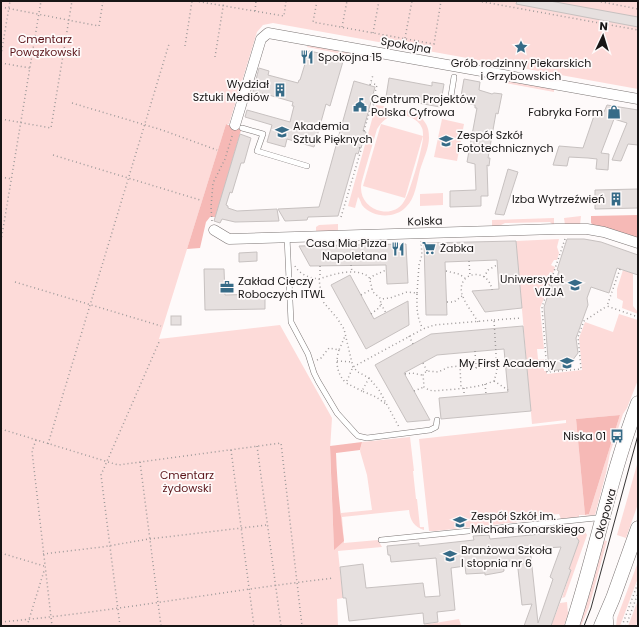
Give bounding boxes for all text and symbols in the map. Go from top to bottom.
north arrow [583,16,623,56]
text: N [599,18,608,34]
park label: Cmentarz Powązkowski [10,31,81,60]
street label: Spokojna [380,33,432,57]
place icon: Grób rodzinny Piekarskich i Grzybowskich [513,39,529,55]
restaurant icon: Spokojna 15 [299,49,315,65]
place label: Spokojna 15 [318,49,382,65]
place label: Grób rodzinny Piekarskich i Grzybowskich [451,55,591,84]
place label: Wydział Sztuki Mediów [193,76,269,105]
building icon: Wydział Sztuki Mediów [272,82,288,98]
place label: Centrum Projektów Polska Cyfrowa [371,91,476,120]
public building icon: Centrum Projektów Polska Cyfrowa [352,97,368,113]
place label: Fabryka Form [528,104,603,120]
shop icon: Fabryka Form [606,104,622,120]
place label: Akademia Sztuk Pięknych [293,118,373,147]
school or university icon: Akademia Sztuk Pięknych [274,124,290,140]
place label: Zespół Szkół Fototechnicznych [457,127,554,156]
school or university icon: Zespół Szkół Fototechnicznych [438,133,454,149]
place label: Izba Wytrzeźwień [512,191,605,207]
building icon: Izba Wytrzeźwień [608,191,624,207]
street label: Kolska [407,212,443,230]
place label: Casa Mia Pizza Napoletana [306,235,387,264]
supermarket icon: Żabka [421,240,437,256]
place label: Żabka [440,240,474,256]
restaurant icon: Casa Mia Pizza Napoletana [390,241,406,257]
place label: Uniwersytet VIZJA [500,271,565,300]
place label: Zakład Cieczy Roboczych ITWL [238,273,325,302]
school or university icon: Uniwersytet VIZJA [567,277,583,293]
office icon: Zakład Cieczy Roboczych ITWL [219,279,235,295]
place label: My First Academy [459,355,557,371]
school or university icon: My First Academy [559,355,575,371]
place label: Niska 01 [563,428,606,444]
bus stop icon: Niska 01 [609,428,625,444]
park label: Cmentarz żydowski [160,467,214,496]
street label: Okopowa [590,487,620,541]
place label: Zespół Szkół im. Michała Konarskiego [471,508,585,537]
school or university icon: Zespół Szkół im. Michała Konarskiego [452,514,468,530]
place label: Branżowa Szkoła I stopnia nr 6 [461,542,552,571]
school or university icon: Branżowa Szkoła I stopnia nr 6 [442,548,458,564]

